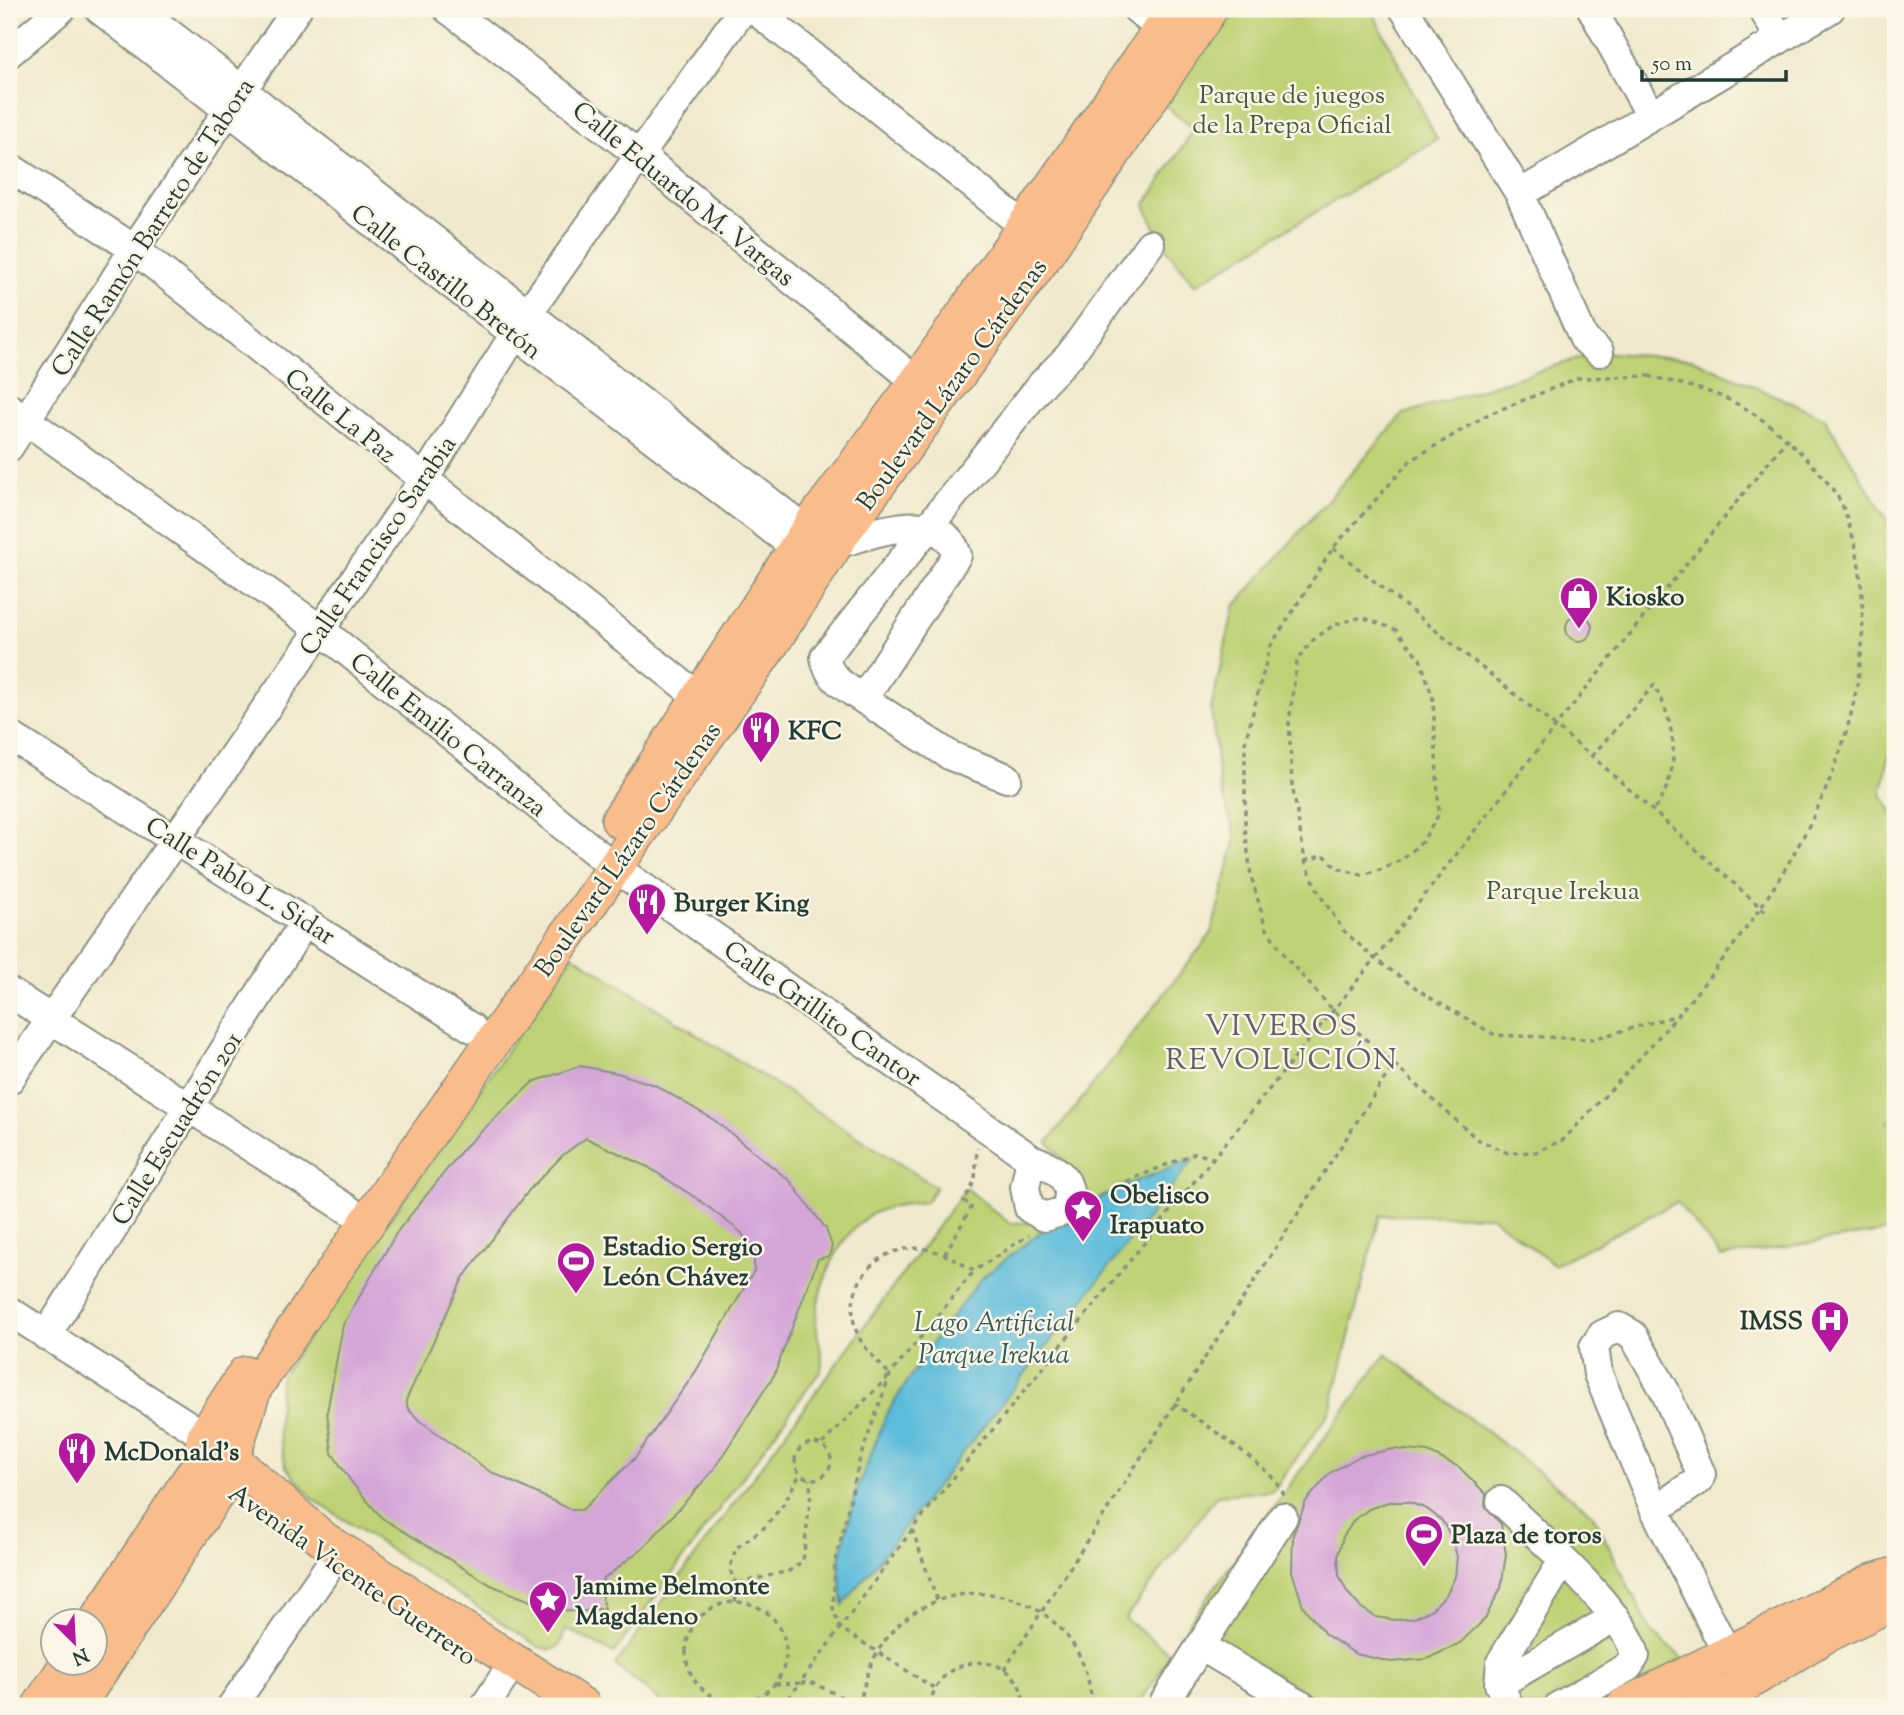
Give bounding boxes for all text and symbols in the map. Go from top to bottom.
scale bar [1642,38,1785,82]
text: 50 m [1651,50,1692,80]
street label: Calle Ramón Barreto de Tabora [43,72,265,385]
park label: Parque de juegos de la Prepa Oficial [1192,78,1392,145]
street label: Calle Eduardo M. Vargas [563,93,802,296]
street label: Calle Castillo Bretón [342,196,549,370]
street label: Boulevard Lázaro Cárdenas [849,252,1057,519]
street label: Calle La Paz [276,360,403,474]
street label: Calle Francisco Sarabia [291,429,467,664]
shop icon: Kiosko [1558,575,1600,630]
place label: Kiosko [1606,580,1684,617]
street label: Calle Emilio Carranza [341,645,554,827]
restaurant icon: KFC [740,709,782,764]
place label: KFC [788,714,842,751]
street label: Boulevard Lázaro Cárdenas [527,715,731,986]
street label: Calle Pablo L. Sidar [137,809,342,956]
park label: Parque Irekua [1486,874,1640,911]
restaurant icon: Burger King [626,881,668,936]
place label: Burger King [674,886,809,923]
street label: Calle Grillito Cantor [715,933,928,1097]
district label: VIVEROS REVOLUCIÓN [1165,1006,1399,1083]
street label: Calle Escuadrón 201 [103,1025,253,1234]
place label: Obelisco Irapuato [1110,1178,1209,1245]
place icon: Obelisco Irapuato [1062,1188,1104,1243]
place label: Estadio Sergio León Chávez [603,1230,763,1297]
sports icon: Estadio Sergio León Chávez [555,1240,597,1295]
hospital icon: IMSS [1809,1299,1851,1354]
water label: Lago Artificial Parque Irekua [913,1304,1075,1376]
place label: IMSS [1740,1304,1803,1341]
restaurant icon: McDonald's [56,1430,98,1485]
place label: McDonald's [104,1435,239,1472]
street label: Avenida Vicente Guerrero [220,1476,483,1676]
sports icon: Plaza de toros [1403,1513,1445,1568]
place label: Plaza de toros [1451,1518,1602,1555]
place label: Jamime Belmonte Magdaleno [573,1569,770,1636]
place icon: Jamime Belmonte Magdaleno [527,1579,569,1634]
north arrow [38,1606,108,1676]
text: N [67,1640,92,1671]

